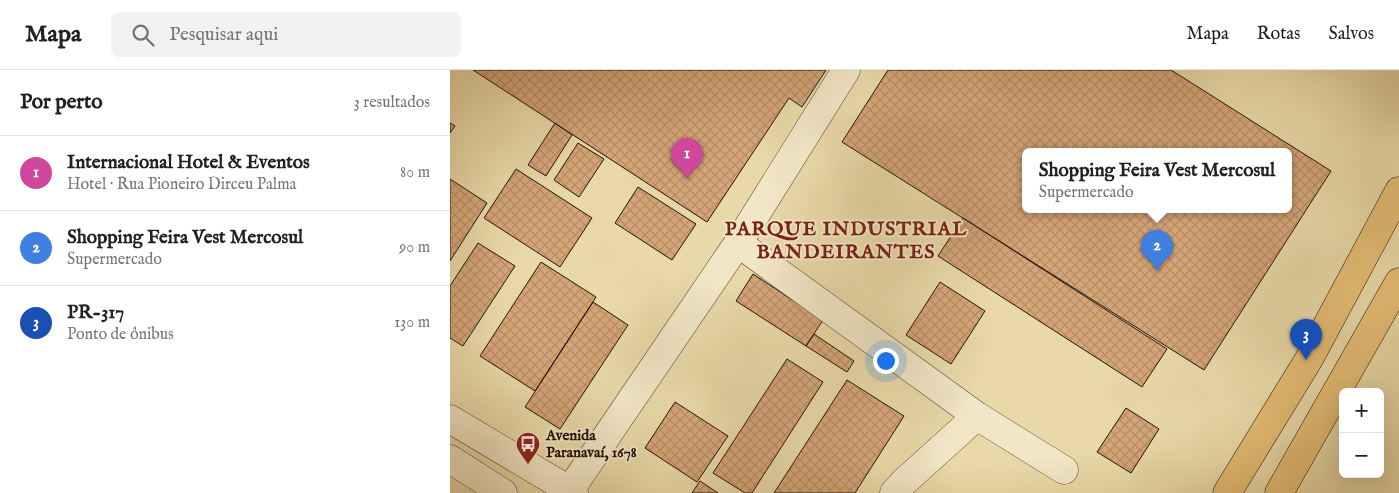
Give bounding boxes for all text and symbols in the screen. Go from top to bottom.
search box [111,12,461,57]
text: Mapa [25,19,81,50]
icon: search [129,21,157,49]
text: Pesquisar aqui [169,23,278,47]
text: Mapa [1187,23,1229,46]
text: Rotas [1257,23,1300,46]
text: Salvos [1328,23,1374,46]
text: Por perto [20,89,102,116]
text: 3 resultados [354,93,430,113]
pin: 1 [671,138,703,179]
popup [1022,148,1292,213]
text: Internacional Hotel & Eventos [67,151,310,175]
text: Shopping Feira Vest Mercosul [1039,159,1275,183]
text: 1 [33,163,39,183]
text: 80 m [400,163,430,183]
text: Hotel · Rua Pioneiro Dirceu Palma [67,175,297,195]
text: Supermercado [1039,183,1134,203]
district label: PARQUE INDUSTRIAL BANDEIRANTES [725,217,967,265]
text: Shopping Feira Vest Mercosul [67,226,303,250]
pin: 2 [1141,230,1173,271]
text: 2 [32,238,40,258]
text: 90 m [399,238,430,258]
text: Supermercado [67,250,162,270]
text: PR-317 [67,301,124,325]
text: 3 [33,313,39,333]
text: 130 m [394,313,430,333]
pin: 3 [1290,319,1322,360]
text: Ponto de ônibus [67,325,174,345]
your location [873,348,899,374]
map controls [1339,388,1384,478]
button: + [1339,388,1384,433]
place label: Avenida Paranavaí, 1678 [545,426,637,462]
bus stop icon: Avenida Paranavaí, 1678 [515,431,541,465]
button: − [1339,433,1384,478]

